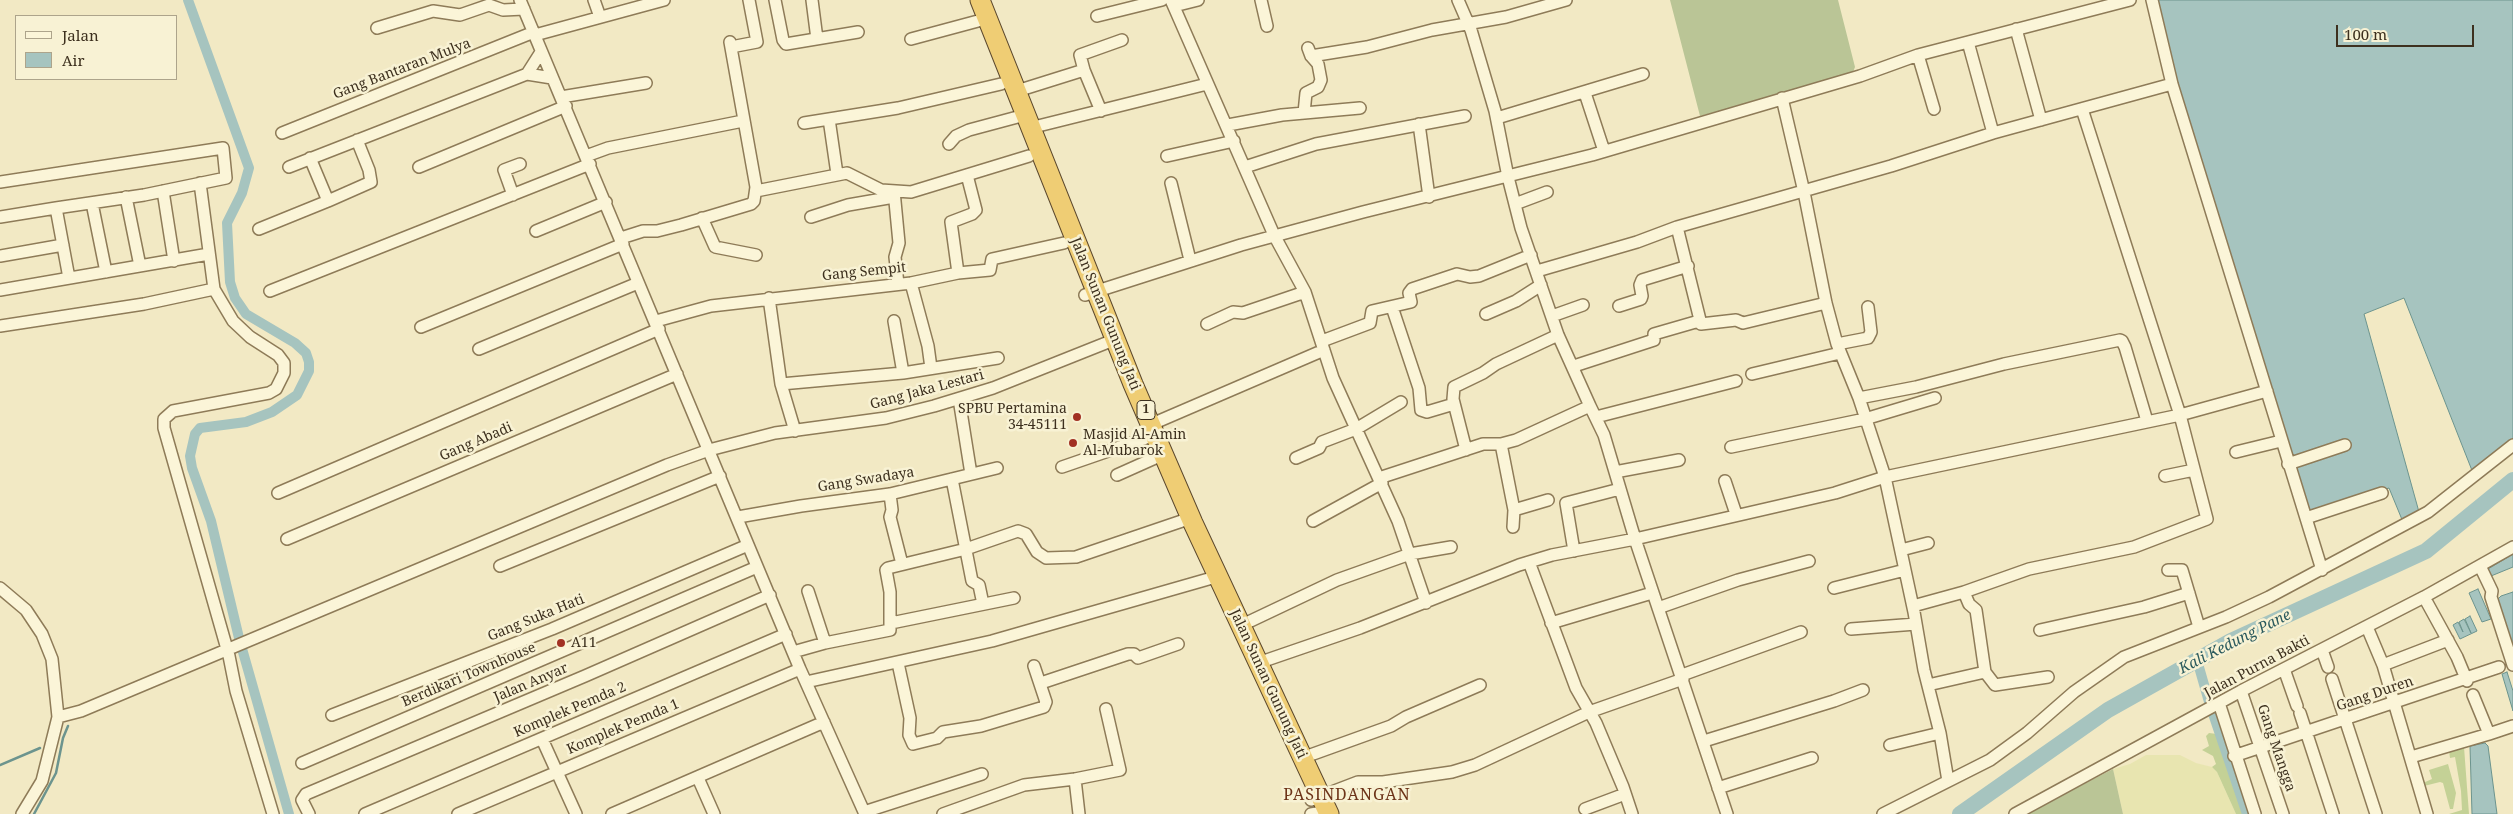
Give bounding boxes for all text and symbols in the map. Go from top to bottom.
legend [15,15,178,80]
scale bar [2338,15,2476,47]
text: 100 m [2344,24,2387,44]
text: Jalan [62,25,99,45]
street label: Gang Bantaran Mulya [331,35,473,103]
text: Air [62,50,84,70]
street label: Jalan Sunan Gunung Jati [1067,235,1143,393]
street label: Gang Sempit [821,259,907,285]
street label: Gang Jaka Lestari [868,367,986,413]
road number: 1 [1137,400,1155,420]
place label: SPBU Pertamina 34-45111 [958,401,1067,434]
marker: SPBU Pertamina 34-45111 [1071,411,1083,423]
street label: Gang Abadi [437,419,515,465]
place label: Masjid Al-Amin Al-Mubarok [1083,427,1186,460]
marker: Masjid Al-Amin Al-Mubarok [1067,437,1079,449]
street label: Gang Swadaya [817,464,915,496]
street label: Gang Suka Hati [485,591,587,645]
water label: Kali Kedung Pane [2176,606,2294,678]
street label: Jalan Sunan Gunung Jati [1226,607,1310,761]
street label: Jalan Purna Bakti [2201,632,2313,702]
place label: A11 [571,635,597,651]
marker: A11 [555,637,567,649]
street label: Berdikari Townhouse [400,639,538,711]
street label: Jalan Anyar [491,660,571,706]
street label: Gang Duren [2334,673,2416,715]
street label: Komplek Pemda 2 [511,679,629,741]
street label: Komplek Pemda 1 [564,696,682,758]
street label: Gang Mangga [2253,702,2299,794]
district label: PASINDANGAN [1282,785,1412,805]

